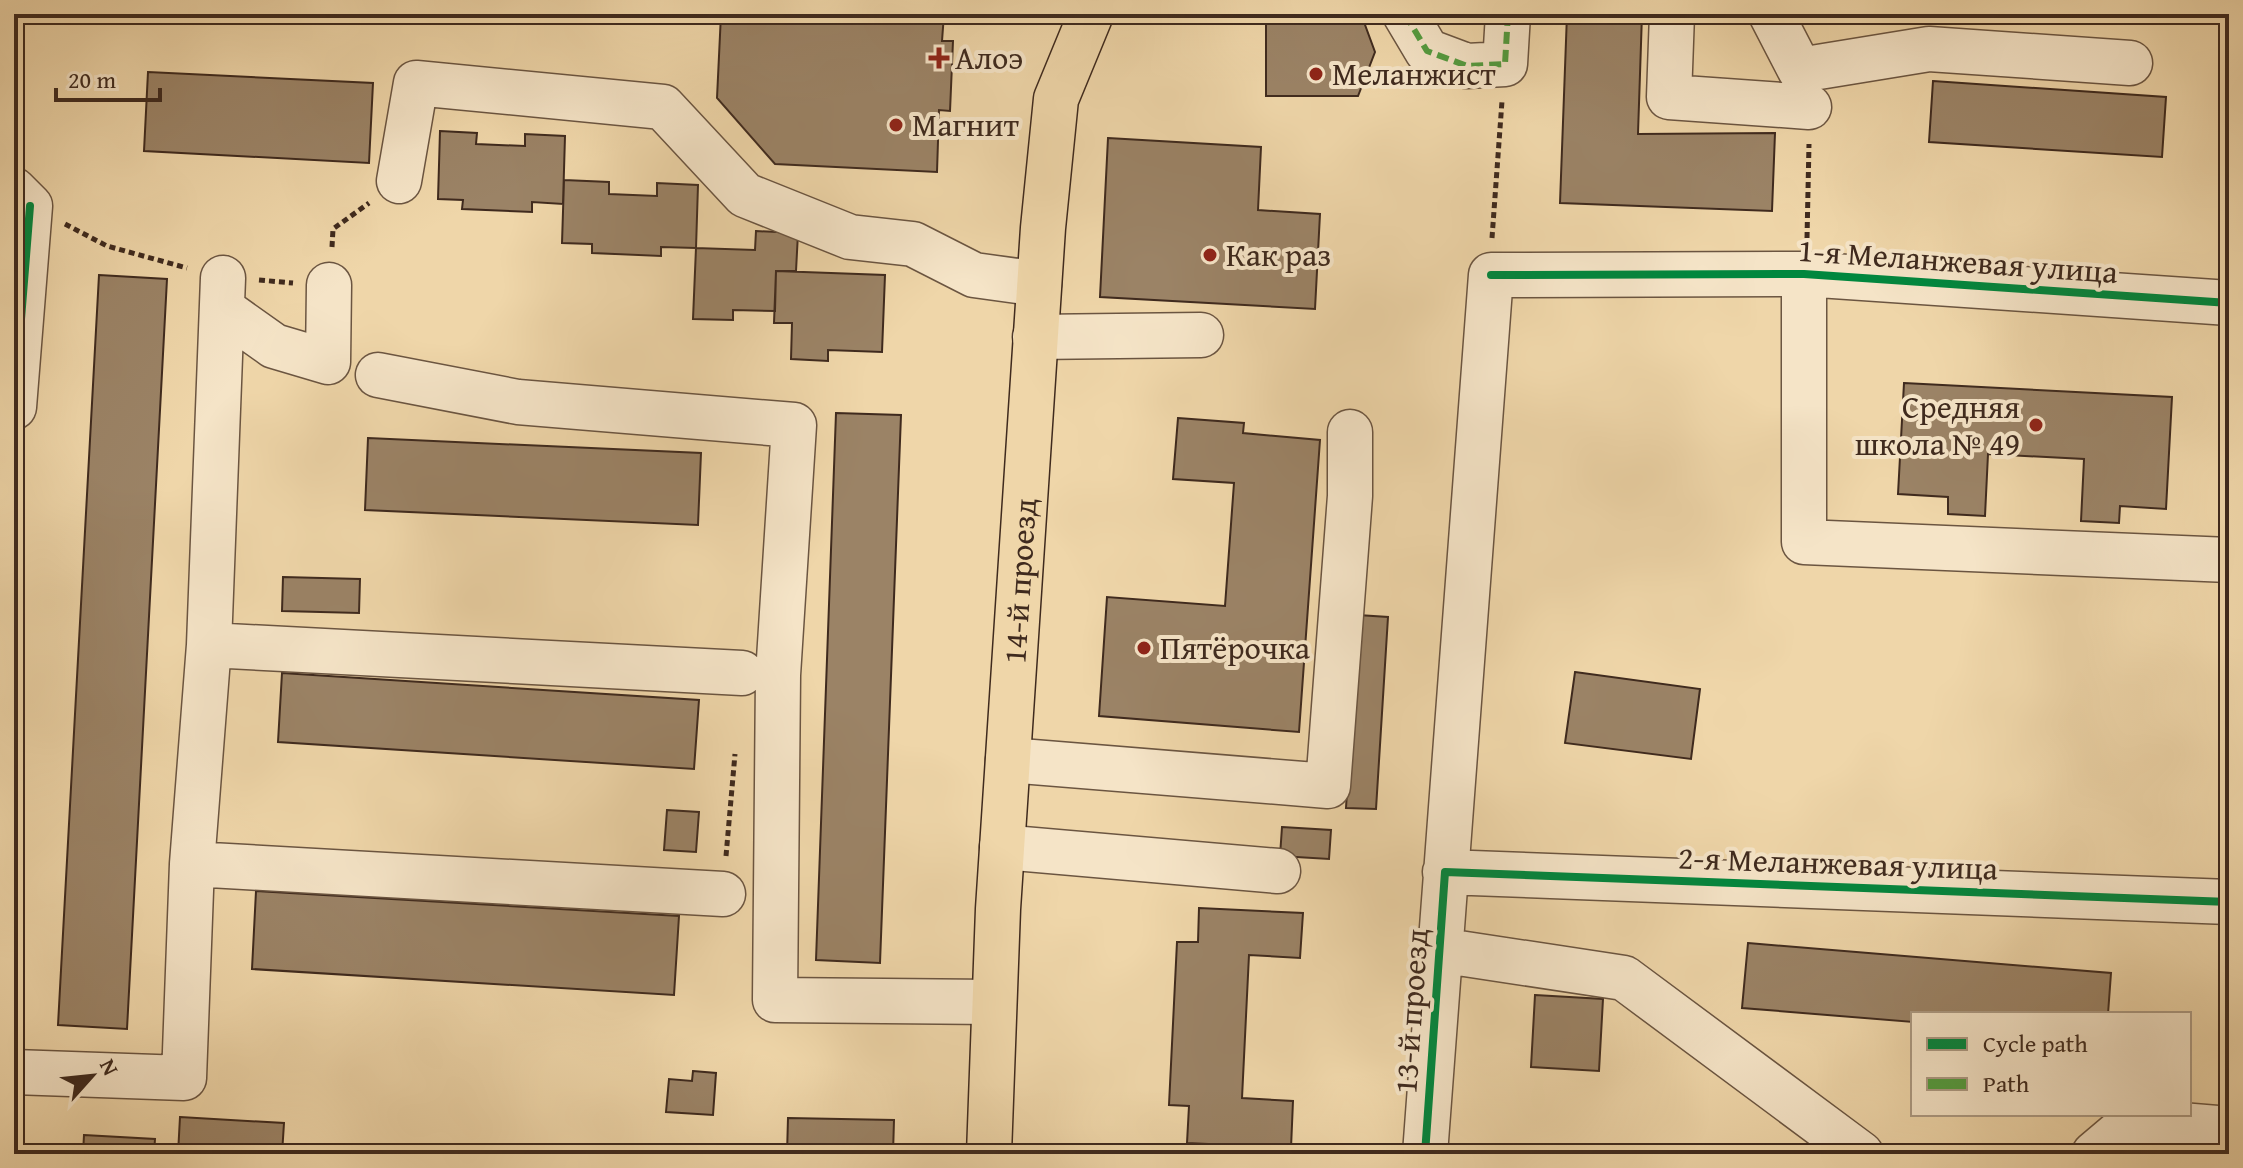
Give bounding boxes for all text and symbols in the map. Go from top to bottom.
place label: Алоэ [955,34,1023,81]
marker: Алоэ [930,49,948,67]
place label: Меланжист [1332,50,1496,97]
scale bar [56,52,160,102]
text: 20 m [68,62,116,97]
marker: Меланжист [1307,65,1325,83]
place label: Магнит [912,101,1019,148]
marker: Магнит [887,116,905,134]
street label: 1-я Меланжевая улица [1797,226,2120,295]
place label: Как раз [1226,231,1331,278]
marker: Как раз [1201,246,1219,264]
place label: Средняя школа № 49 [1855,383,2020,467]
marker: Средняя школа № 49 [2027,416,2045,434]
street label: 14-й проезд [990,497,1048,665]
place label: Пятёрочка [1160,624,1311,671]
marker: Пятёрочка [1135,639,1153,657]
street label: 2-я Меланжевая улица [1677,833,2000,892]
street label: 13-й проезд [1381,927,1440,1095]
legend [1911,1012,2191,1116]
text: Cycle path [1983,1026,2088,1061]
north arrow [52,1036,132,1116]
text: N [92,1053,128,1081]
text: Path [1983,1066,2030,1101]

